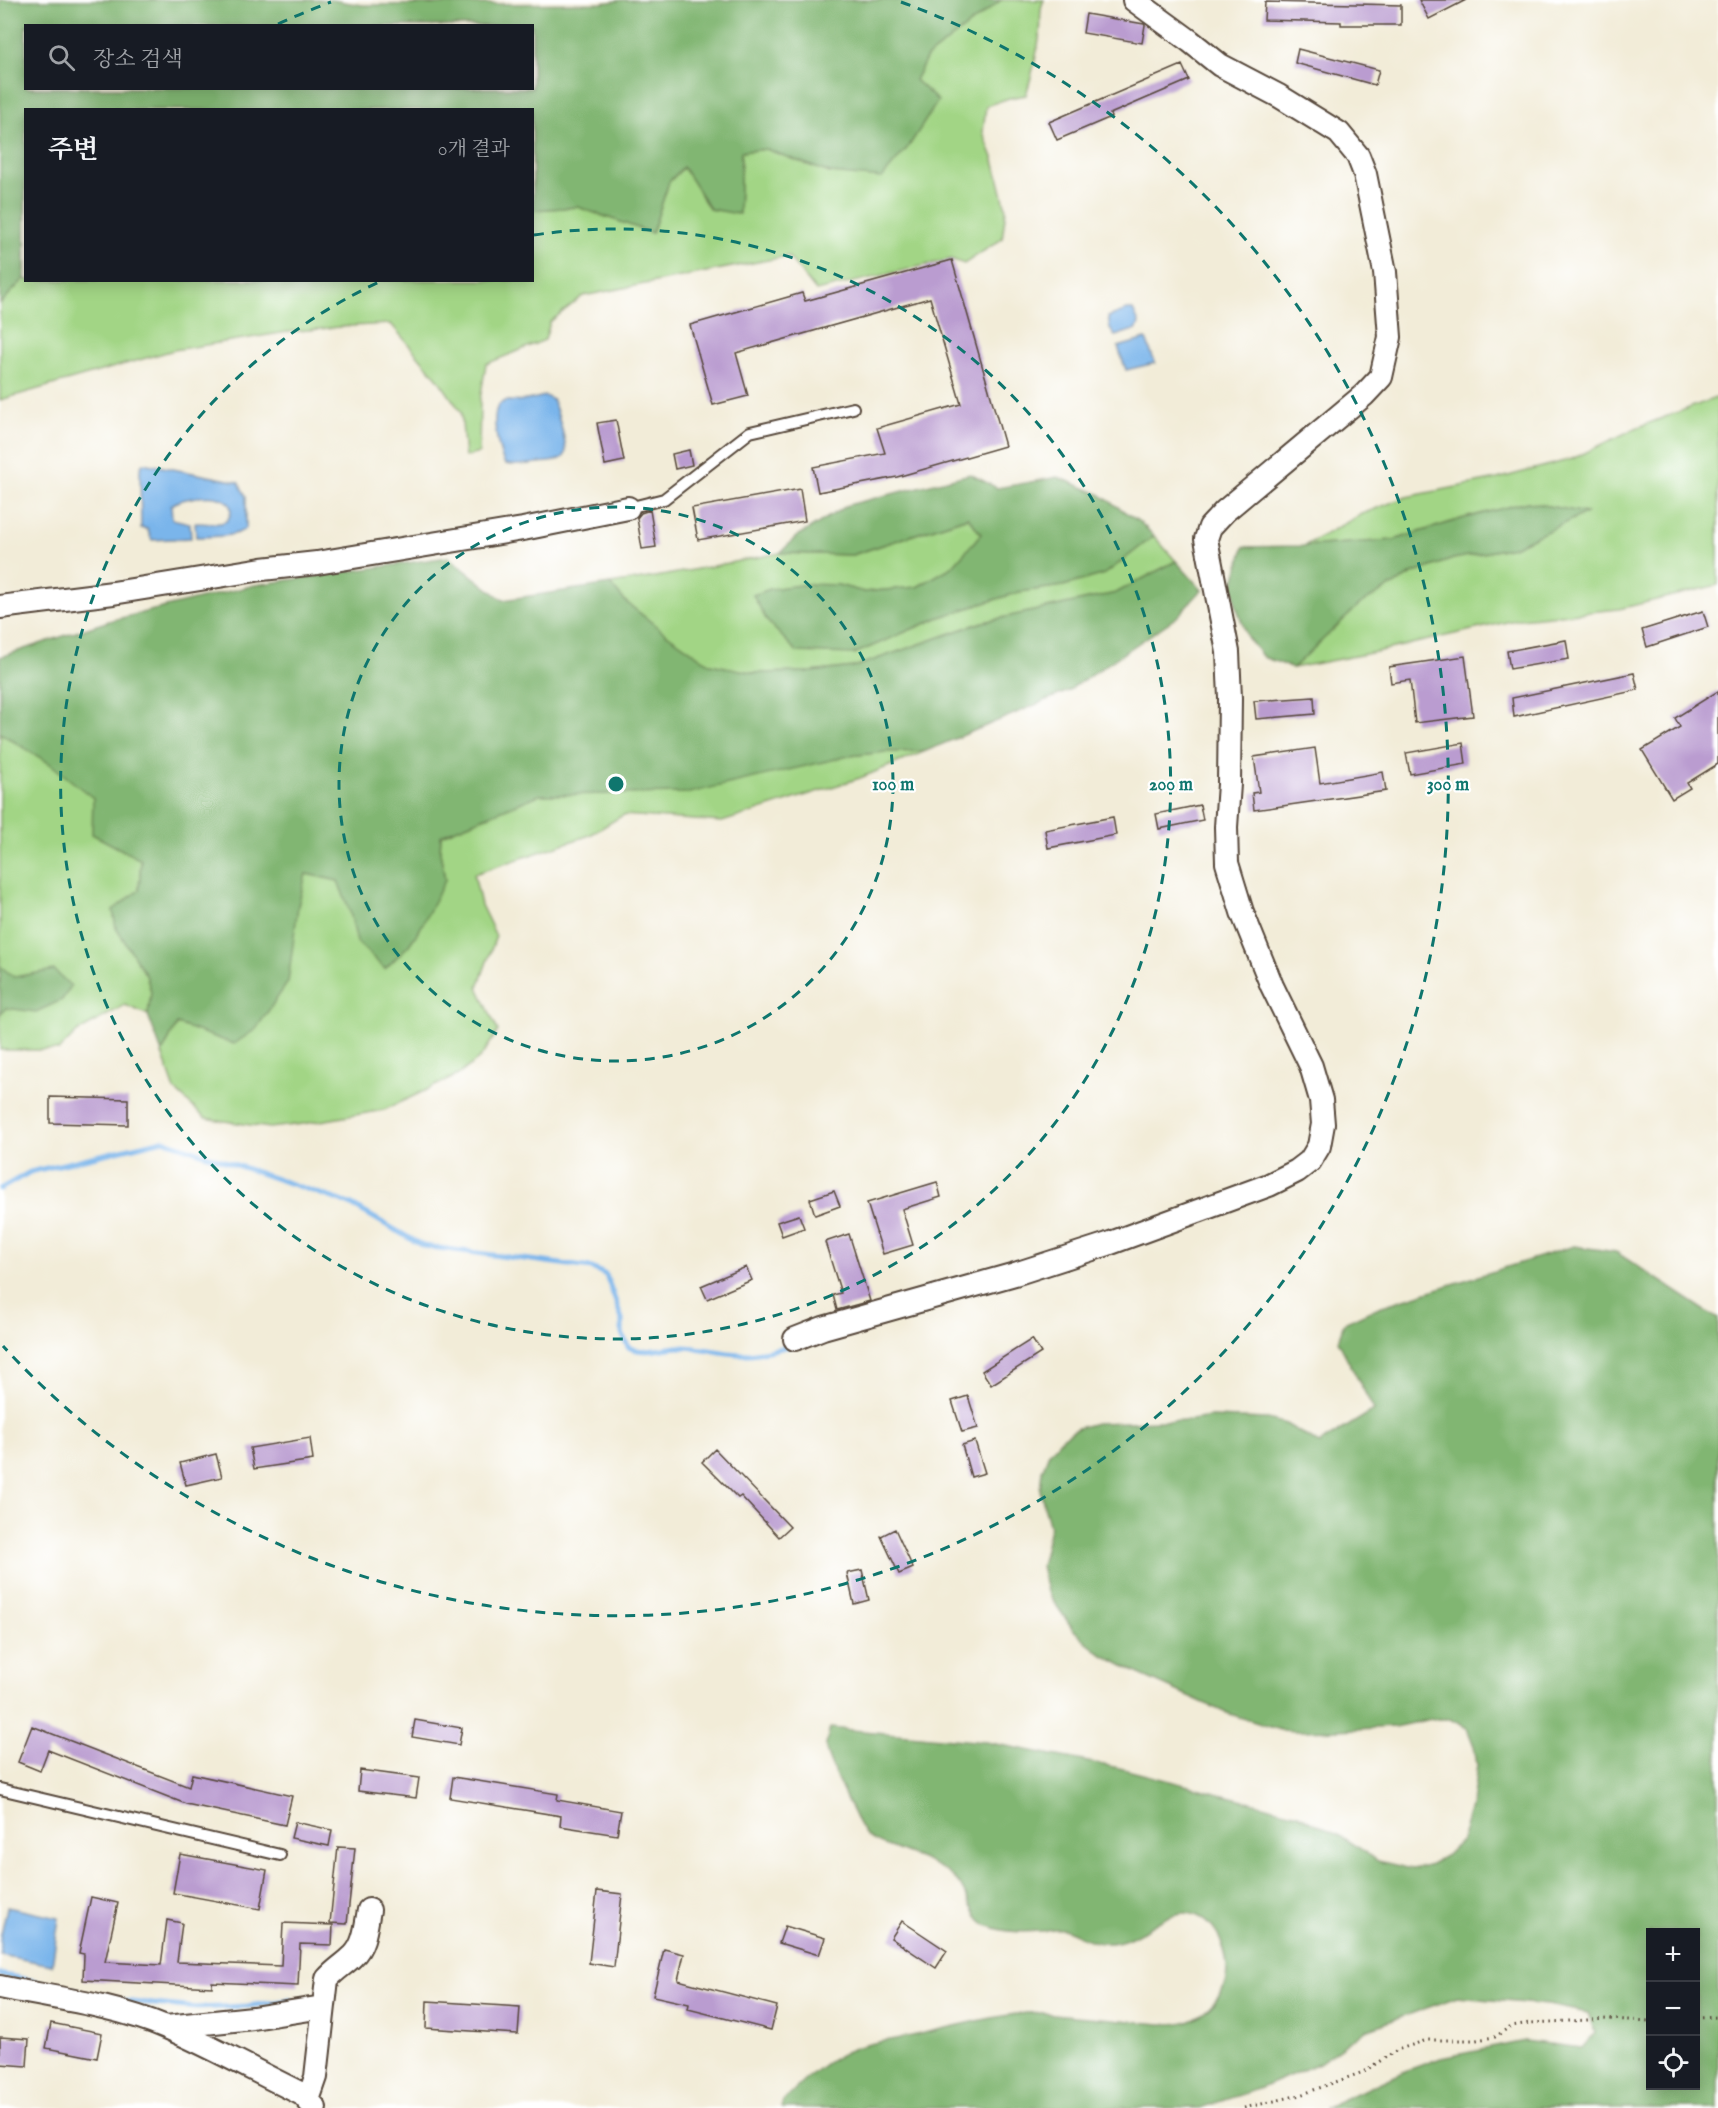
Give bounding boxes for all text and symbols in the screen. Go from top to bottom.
search box [24,24,534,90]
icon: search [45,41,78,74]
text: 장소 검색 [93,46,183,74]
text: 주변 [48,134,98,167]
text: 0개 결과 [438,137,510,162]
centre of rings [606,774,626,794]
text: 100 m [872,774,914,797]
text: 200 m [1149,774,1193,797]
text: 300 m [1427,774,1469,797]
map controls [1646,1928,1700,2090]
button: + [1646,1928,1700,1982]
button: − [1646,1982,1700,2036]
button: locate [1646,2036,1700,2090]

